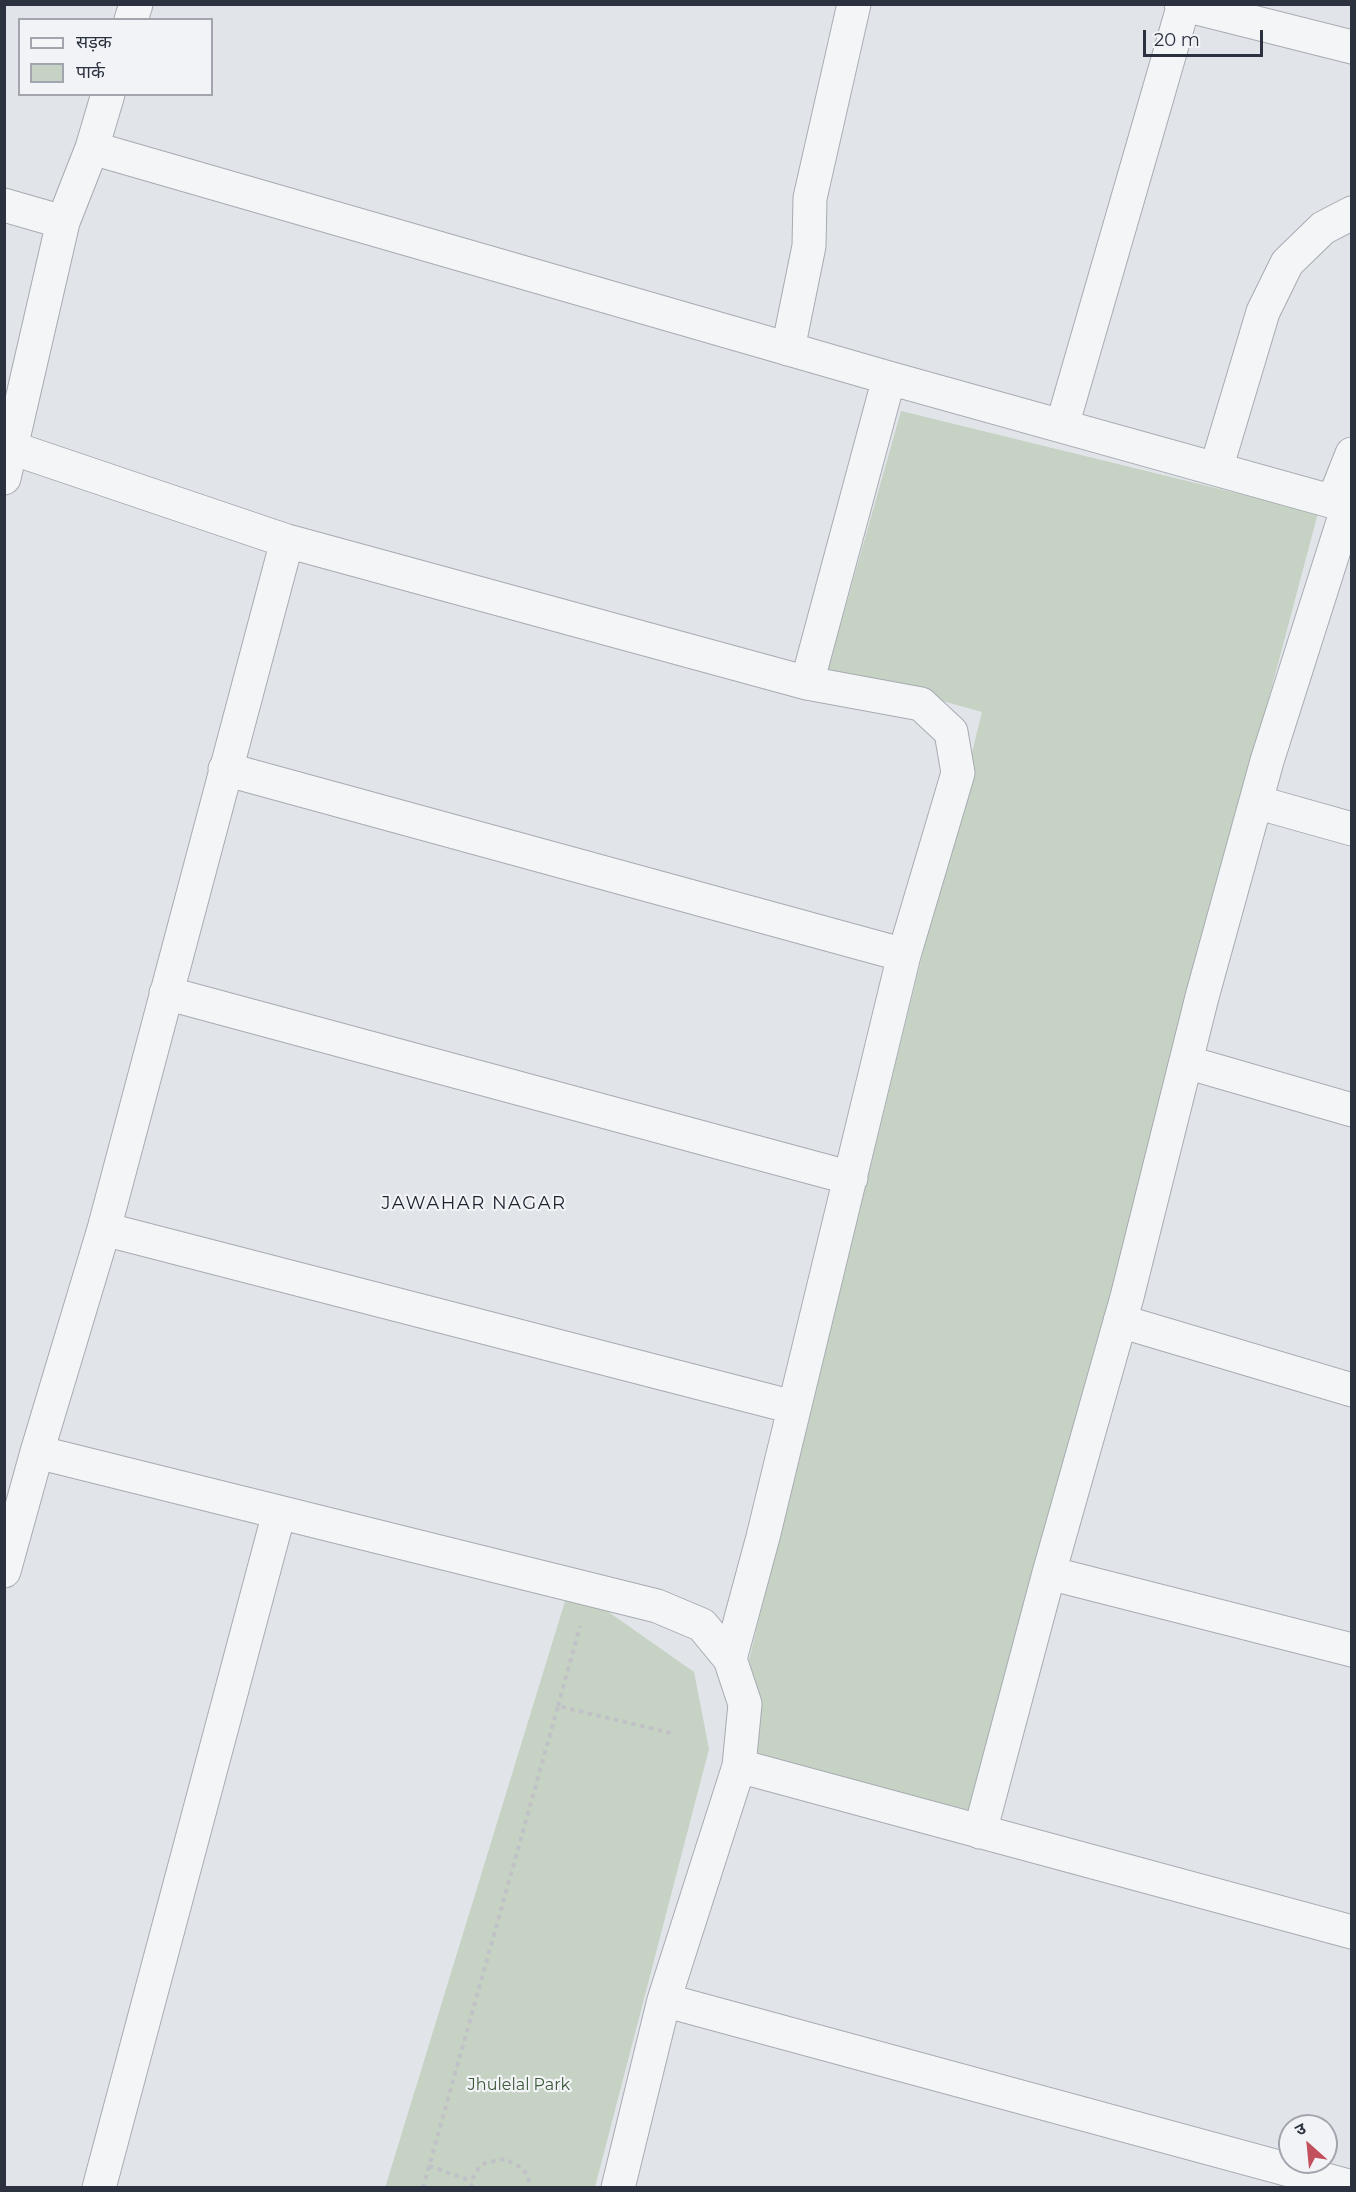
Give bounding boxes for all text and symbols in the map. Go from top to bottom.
legend [18,18,213,96]
scale bar [1146,18,1266,56]
text: 20 m [1154,29,1200,51]
text: सड़क [76,31,112,53]
text: पार्क [76,61,105,83]
district label: JAWAHAR NAGAR [381,1193,567,1215]
park label: Jhulelal Park [468,2075,570,2095]
north arrow [1278,2114,1338,2174]
text: उ [1292,2119,1309,2140]

